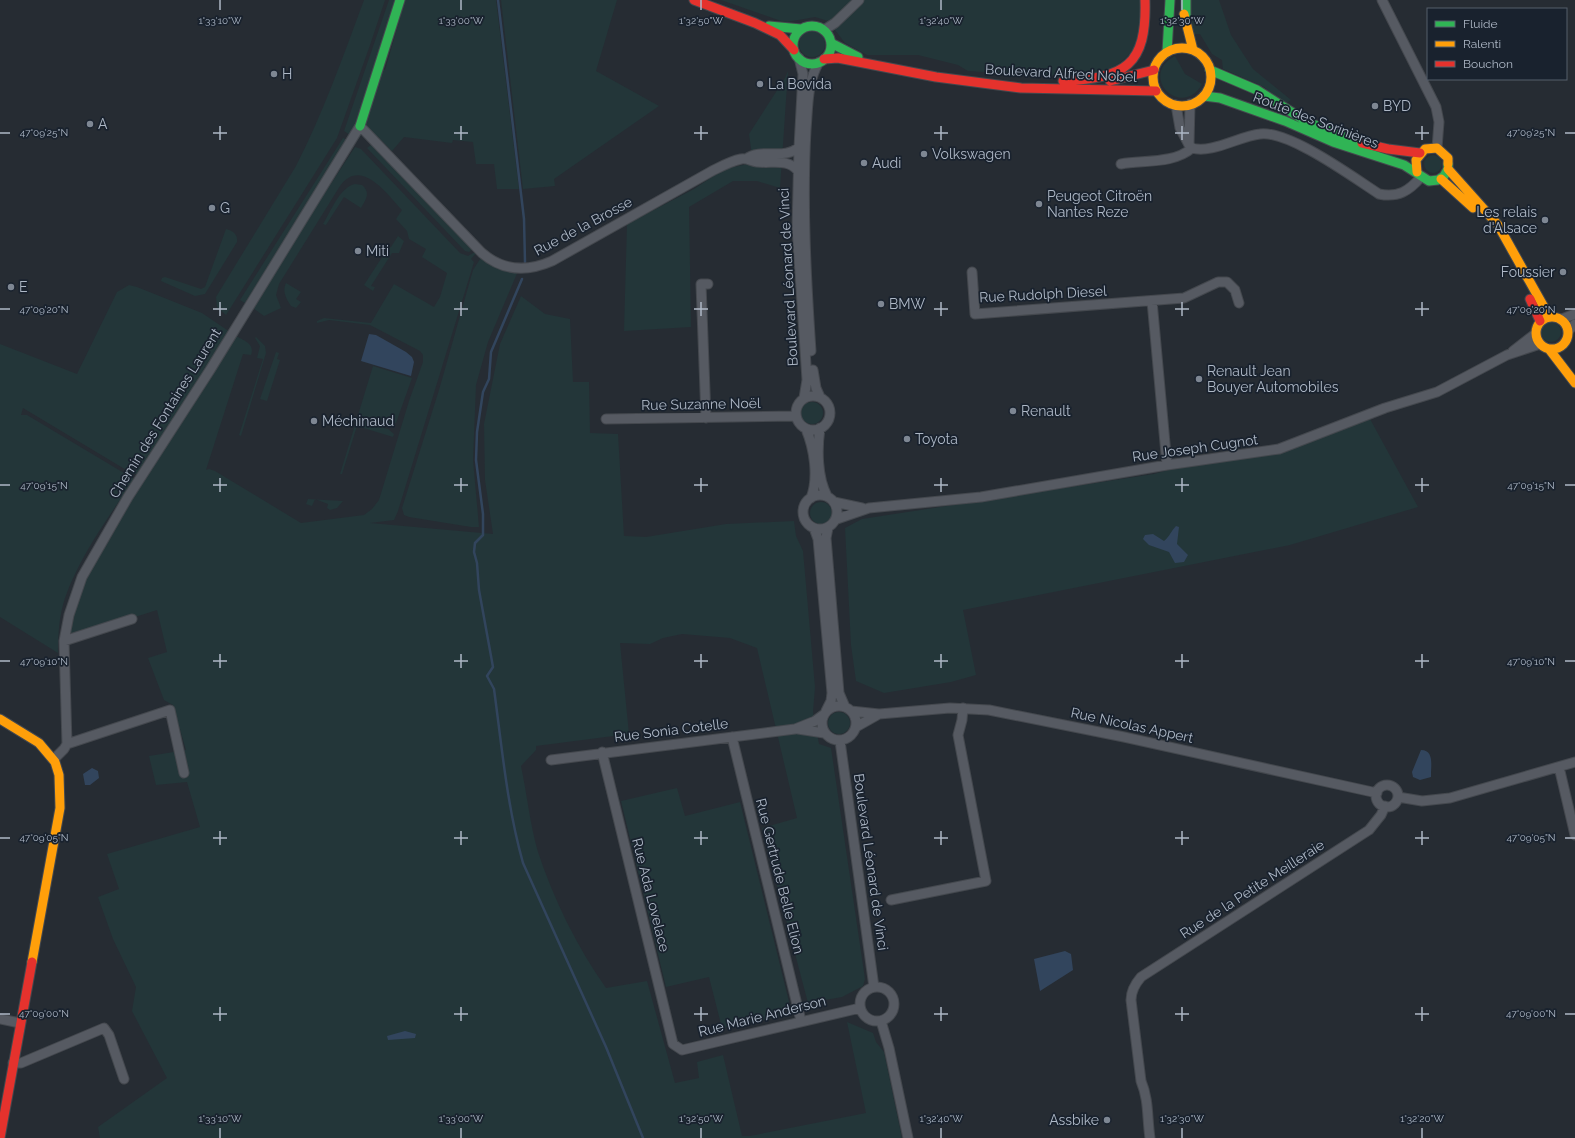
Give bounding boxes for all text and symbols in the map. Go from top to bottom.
legend [1427,8,1567,80]
text: 1°33'10"W [199,15,242,26]
text: 1°33'00"W [439,15,484,26]
text: 1°32'50"W [679,15,723,26]
text: 1°32'40"W [919,15,963,26]
text: 1°32'30"W [1160,15,1204,26]
text: Fluide [1463,17,1498,31]
text: Ralenti [1463,37,1501,51]
text: Bouchon [1463,57,1513,71]
street label: Boulevard Alfred Nobel [985,61,1138,85]
place label: H [282,66,292,82]
marker: H [269,69,279,79]
place label: La Bovida [768,76,832,92]
marker: La Bovida [755,79,765,89]
street label: Route des Sorinières [1251,89,1381,151]
place label: BYD [1383,98,1411,114]
marker: BYD [1370,101,1380,111]
place label: A [98,116,108,132]
marker: A [85,119,95,129]
text: 47°09'25"N [20,127,68,138]
text: 47°09'25"N [1507,127,1555,138]
place label: Volkswagen [932,146,1011,162]
marker: Volkswagen [919,149,929,159]
place label: Audi [872,155,901,171]
marker: Audi [859,158,869,168]
street label: Boulevard Léonard de Vinci [775,187,801,367]
place label: Peugeot Citroën Nantes Reze [1047,188,1152,220]
street label: Rue de la Brosse [531,193,635,259]
marker: Peugeot Citroën Nantes Reze [1034,199,1044,209]
place label: G [220,200,230,216]
marker: G [207,203,217,213]
place label: Les relais d'Alsace [1476,204,1537,236]
marker: Les relais d'Alsace [1540,215,1550,225]
place label: Miti [366,243,389,259]
marker: Miti [353,246,363,256]
place label: Foussier [1501,264,1555,280]
marker: Foussier [1558,267,1568,277]
place label: E [19,279,28,295]
marker: E [6,282,16,292]
street label: Rue Rudolph Diesel [979,283,1107,305]
place label: BMW [889,296,926,312]
marker: BMW [876,299,886,309]
text: 47°09'20"N [20,304,68,315]
text: 47°09'20"N [1507,304,1555,315]
street label: Chemin des Fontaines Laurent [106,325,224,501]
place label: Renault Jean Bouyer Automobiles [1207,363,1339,395]
marker: Renault Jean Bouyer Automobiles [1194,374,1204,384]
street label: Rue Suzanne Noël [641,395,761,413]
place label: Renault [1021,403,1071,419]
marker: Renault [1008,406,1018,416]
place label: Méchinaud [322,413,394,429]
marker: Méchinaud [309,416,319,426]
place label: Toyota [915,431,958,447]
street label: Rue Joseph Cugnot [1131,431,1259,465]
marker: Toyota [902,434,912,444]
text: 47°09'15"N [20,480,68,491]
text: 47°09'15"N [1507,480,1555,491]
text: 47°09'10"N [20,656,68,667]
text: 47°09'10"N [1507,656,1555,667]
street label: Rue Nicolas Appert [1069,704,1195,746]
street label: Rue Sonia Cotelle [613,715,729,745]
street label: Boulevard Léonard de Vinci [851,772,891,952]
street label: Rue Gertrude Belle Elion [753,797,807,955]
text: 47°09'05"N [19,832,69,843]
text: 47°09'05"N [1506,832,1556,843]
street label: Rue Ada Lovelace [629,836,673,954]
street label: Rue de la Petite Meilleraie [1177,836,1327,942]
street label: Rue Marie Anderson [696,992,828,1040]
text: 47°09'00"N [19,1008,69,1019]
text: 47°09'00"N [1506,1008,1556,1019]
place label: Assbike [1049,1112,1099,1128]
text: 1°33'10"W [199,1113,242,1124]
text: 1°33'00"W [439,1113,484,1124]
text: 1°32'50"W [679,1113,723,1124]
text: 1°32'40"W [919,1113,963,1124]
text: 1°32'30"W [1160,1113,1204,1124]
text: 1°32'20"W [1400,1113,1444,1124]
marker: Assbike [1102,1115,1112,1125]

